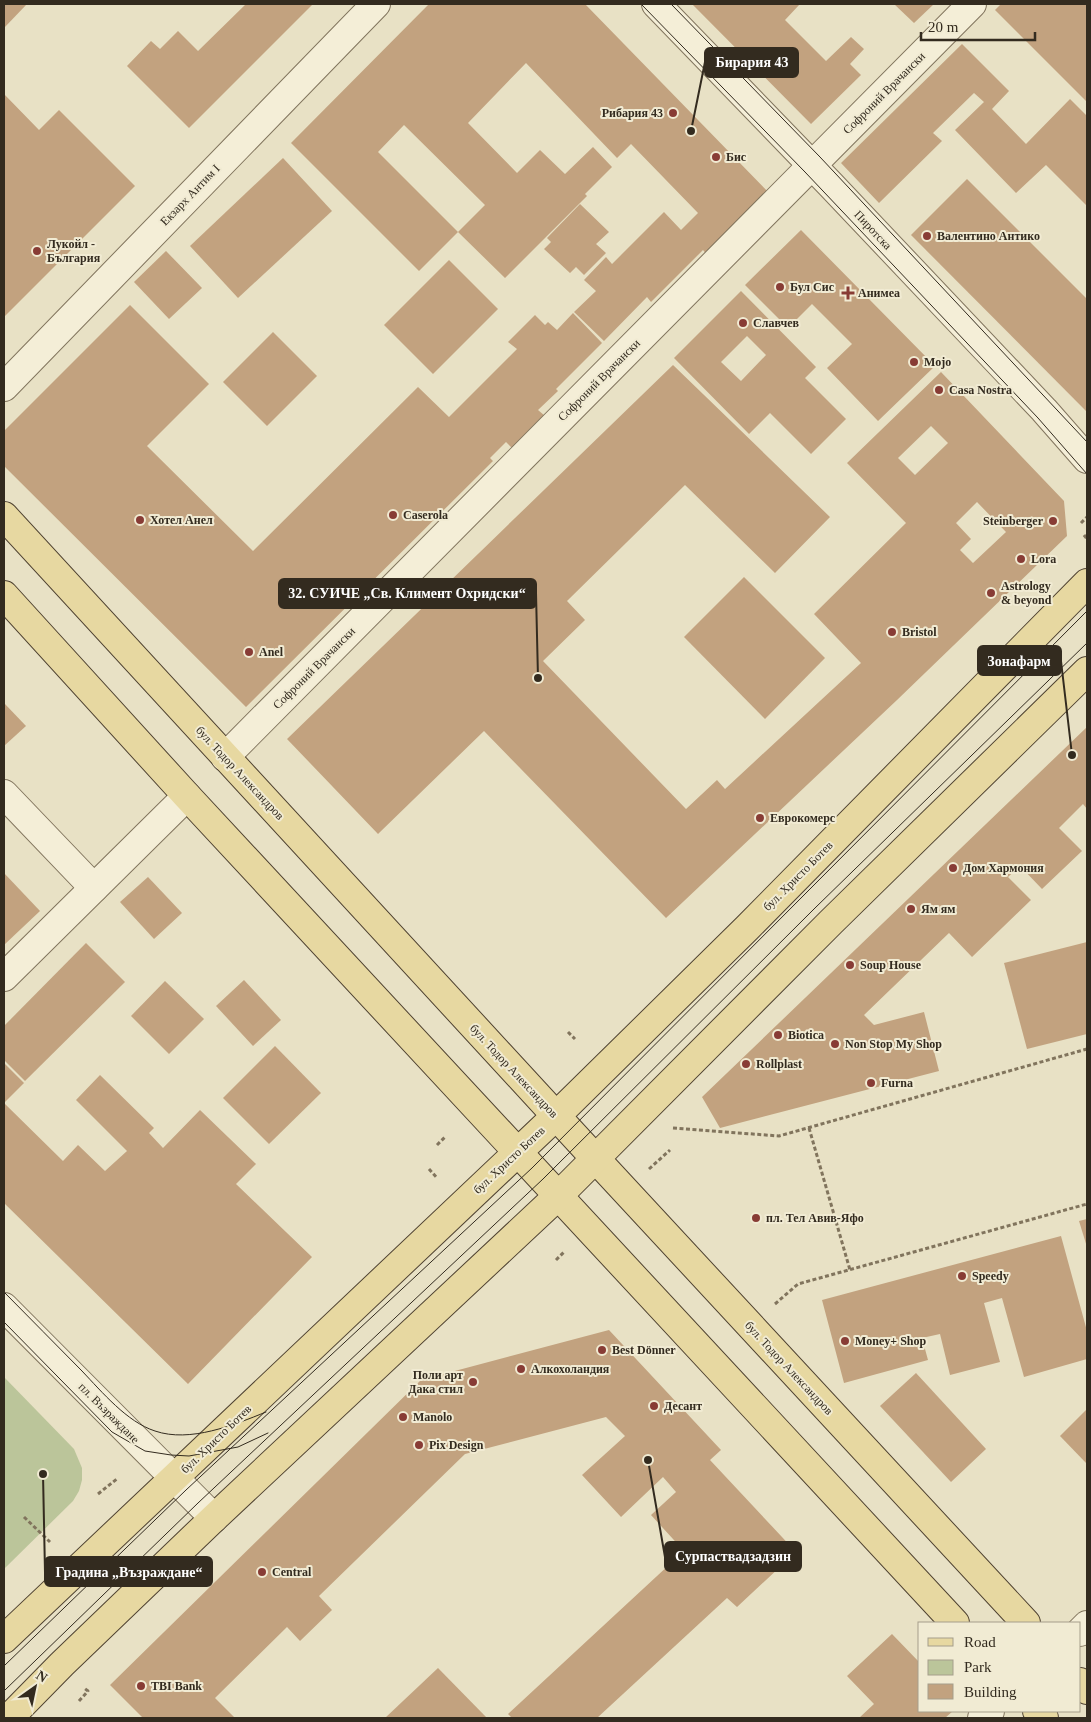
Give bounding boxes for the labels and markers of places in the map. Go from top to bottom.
callout: Бирария 43 [705,48,798,77]
place label: Рибария 43 [602,106,663,120]
marker: Рибария 43 [667,107,679,119]
place label: Бис [726,150,747,164]
marker: Бис [710,151,722,163]
place label: Валентино Антико [937,229,1040,243]
marker: Валентино Антико [921,230,933,242]
place label: Лукойл - България [47,237,101,265]
marker: Лукойл - България [31,245,43,257]
place label: Бул Сис [790,280,835,294]
marker: Бул Сис [774,281,786,293]
place label: Анимеа [858,286,900,300]
marker: Анимеа [842,287,854,299]
place label: Славчев [753,316,800,330]
marker: Славчев [737,317,749,329]
place label: Mojo [924,355,951,369]
marker: Mojo [908,356,920,368]
place label: Casa Nostra [949,383,1012,397]
marker: Casa Nostra [933,384,945,396]
place label: Caserola [403,508,448,522]
marker: Caserola [387,509,399,521]
place label: Хотел Анел [150,513,213,527]
marker: Хотел Анел [134,514,146,526]
place label: Steinberger [983,514,1044,528]
marker: Steinberger [1047,515,1059,527]
place label: Lora [1031,552,1056,566]
marker: Lora [1015,553,1027,565]
callout: 32. СУИЧЕ „Св. Климент Охридски“ [279,579,536,608]
place label: Astrology & beyond [1001,579,1052,607]
marker: Astrology & beyond [985,587,997,599]
place label: Bristol [902,625,937,639]
marker: Bristol [886,626,898,638]
place label: Anel [259,645,284,659]
marker: Anel [243,646,255,658]
callout: Зонафарм [978,646,1061,675]
place label: Еврокомерс [770,811,836,825]
marker: Еврокомерс [754,812,766,824]
place label: Дом Хармония [963,861,1044,875]
marker: Дом Хармония [947,862,959,874]
place label: Ям ям [921,902,956,916]
marker: Ям ям [905,903,917,915]
place label: Soup House [860,958,922,972]
marker: Soup House [844,959,856,971]
place label: Biotica [788,1028,824,1042]
marker: Biotica [772,1029,784,1041]
place label: Non Stop My Shop [845,1037,942,1051]
marker: Non Stop My Shop [829,1038,841,1050]
place label: Rollplast [756,1057,802,1071]
marker: Rollplast [740,1058,752,1070]
place label: Furna [881,1076,913,1090]
marker: Furna [865,1077,877,1089]
place label: пл. Тел Авив-Яфо [766,1211,864,1225]
marker: пл. Тел Авив-Яфо [750,1212,762,1224]
place label: Speedy [972,1269,1009,1283]
marker: Speedy [956,1270,968,1282]
place label: Money+ Shop [855,1334,927,1348]
marker: Money+ Shop [839,1335,851,1347]
place label: Best Dönner [612,1343,676,1357]
marker: Best Dönner [596,1344,608,1356]
place label: Алкохоландия [531,1362,610,1376]
marker: Алкохоландия [515,1363,527,1375]
place label: Поли арт Дака стил [408,1368,463,1396]
marker: Поли арт Дака стил [467,1376,479,1388]
place label: Десант [664,1399,702,1413]
marker: Десант [648,1400,660,1412]
place label: Manolo [413,1410,452,1424]
marker: Manolo [397,1411,409,1423]
place label: Pix Design [429,1438,484,1452]
marker: Pix Design [413,1439,425,1451]
callout: Сурпаствадзадзин [665,1542,801,1571]
callout: Градина „Възраждане“ [45,1557,212,1586]
place label: Central [272,1565,312,1579]
marker: Central [256,1566,268,1578]
place label: TBI Bank [151,1679,202,1693]
marker: TBI Bank [135,1680,147,1692]

